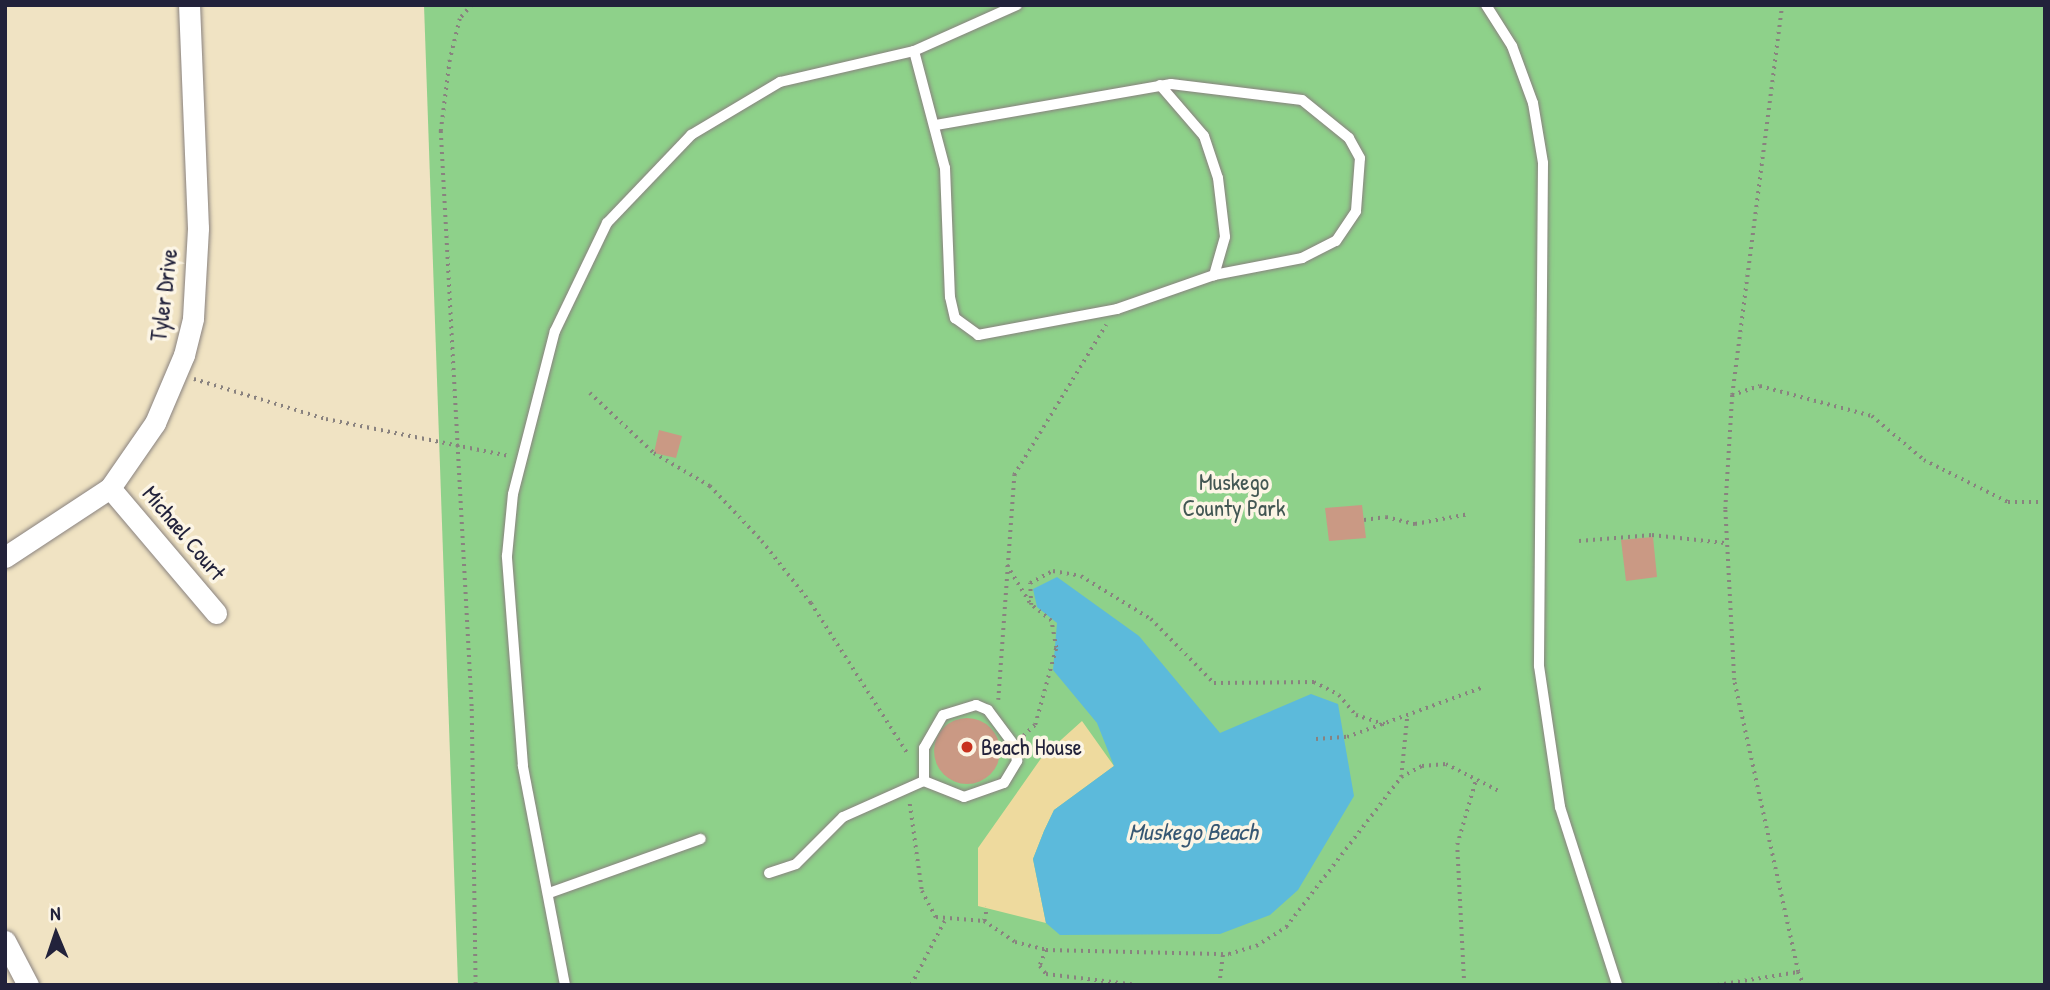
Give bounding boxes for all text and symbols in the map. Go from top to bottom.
street label: Tyler Drive [145,247,183,343]
park label: Muskego County Park [1183,468,1285,522]
street label: Michael Court [137,480,231,586]
place label: Beach House [981,733,1082,761]
marker: Beach House [959,739,975,755]
water label: Muskego Beach [1128,818,1258,846]
north arrow [21,899,91,969]
text: N [50,900,61,926]

